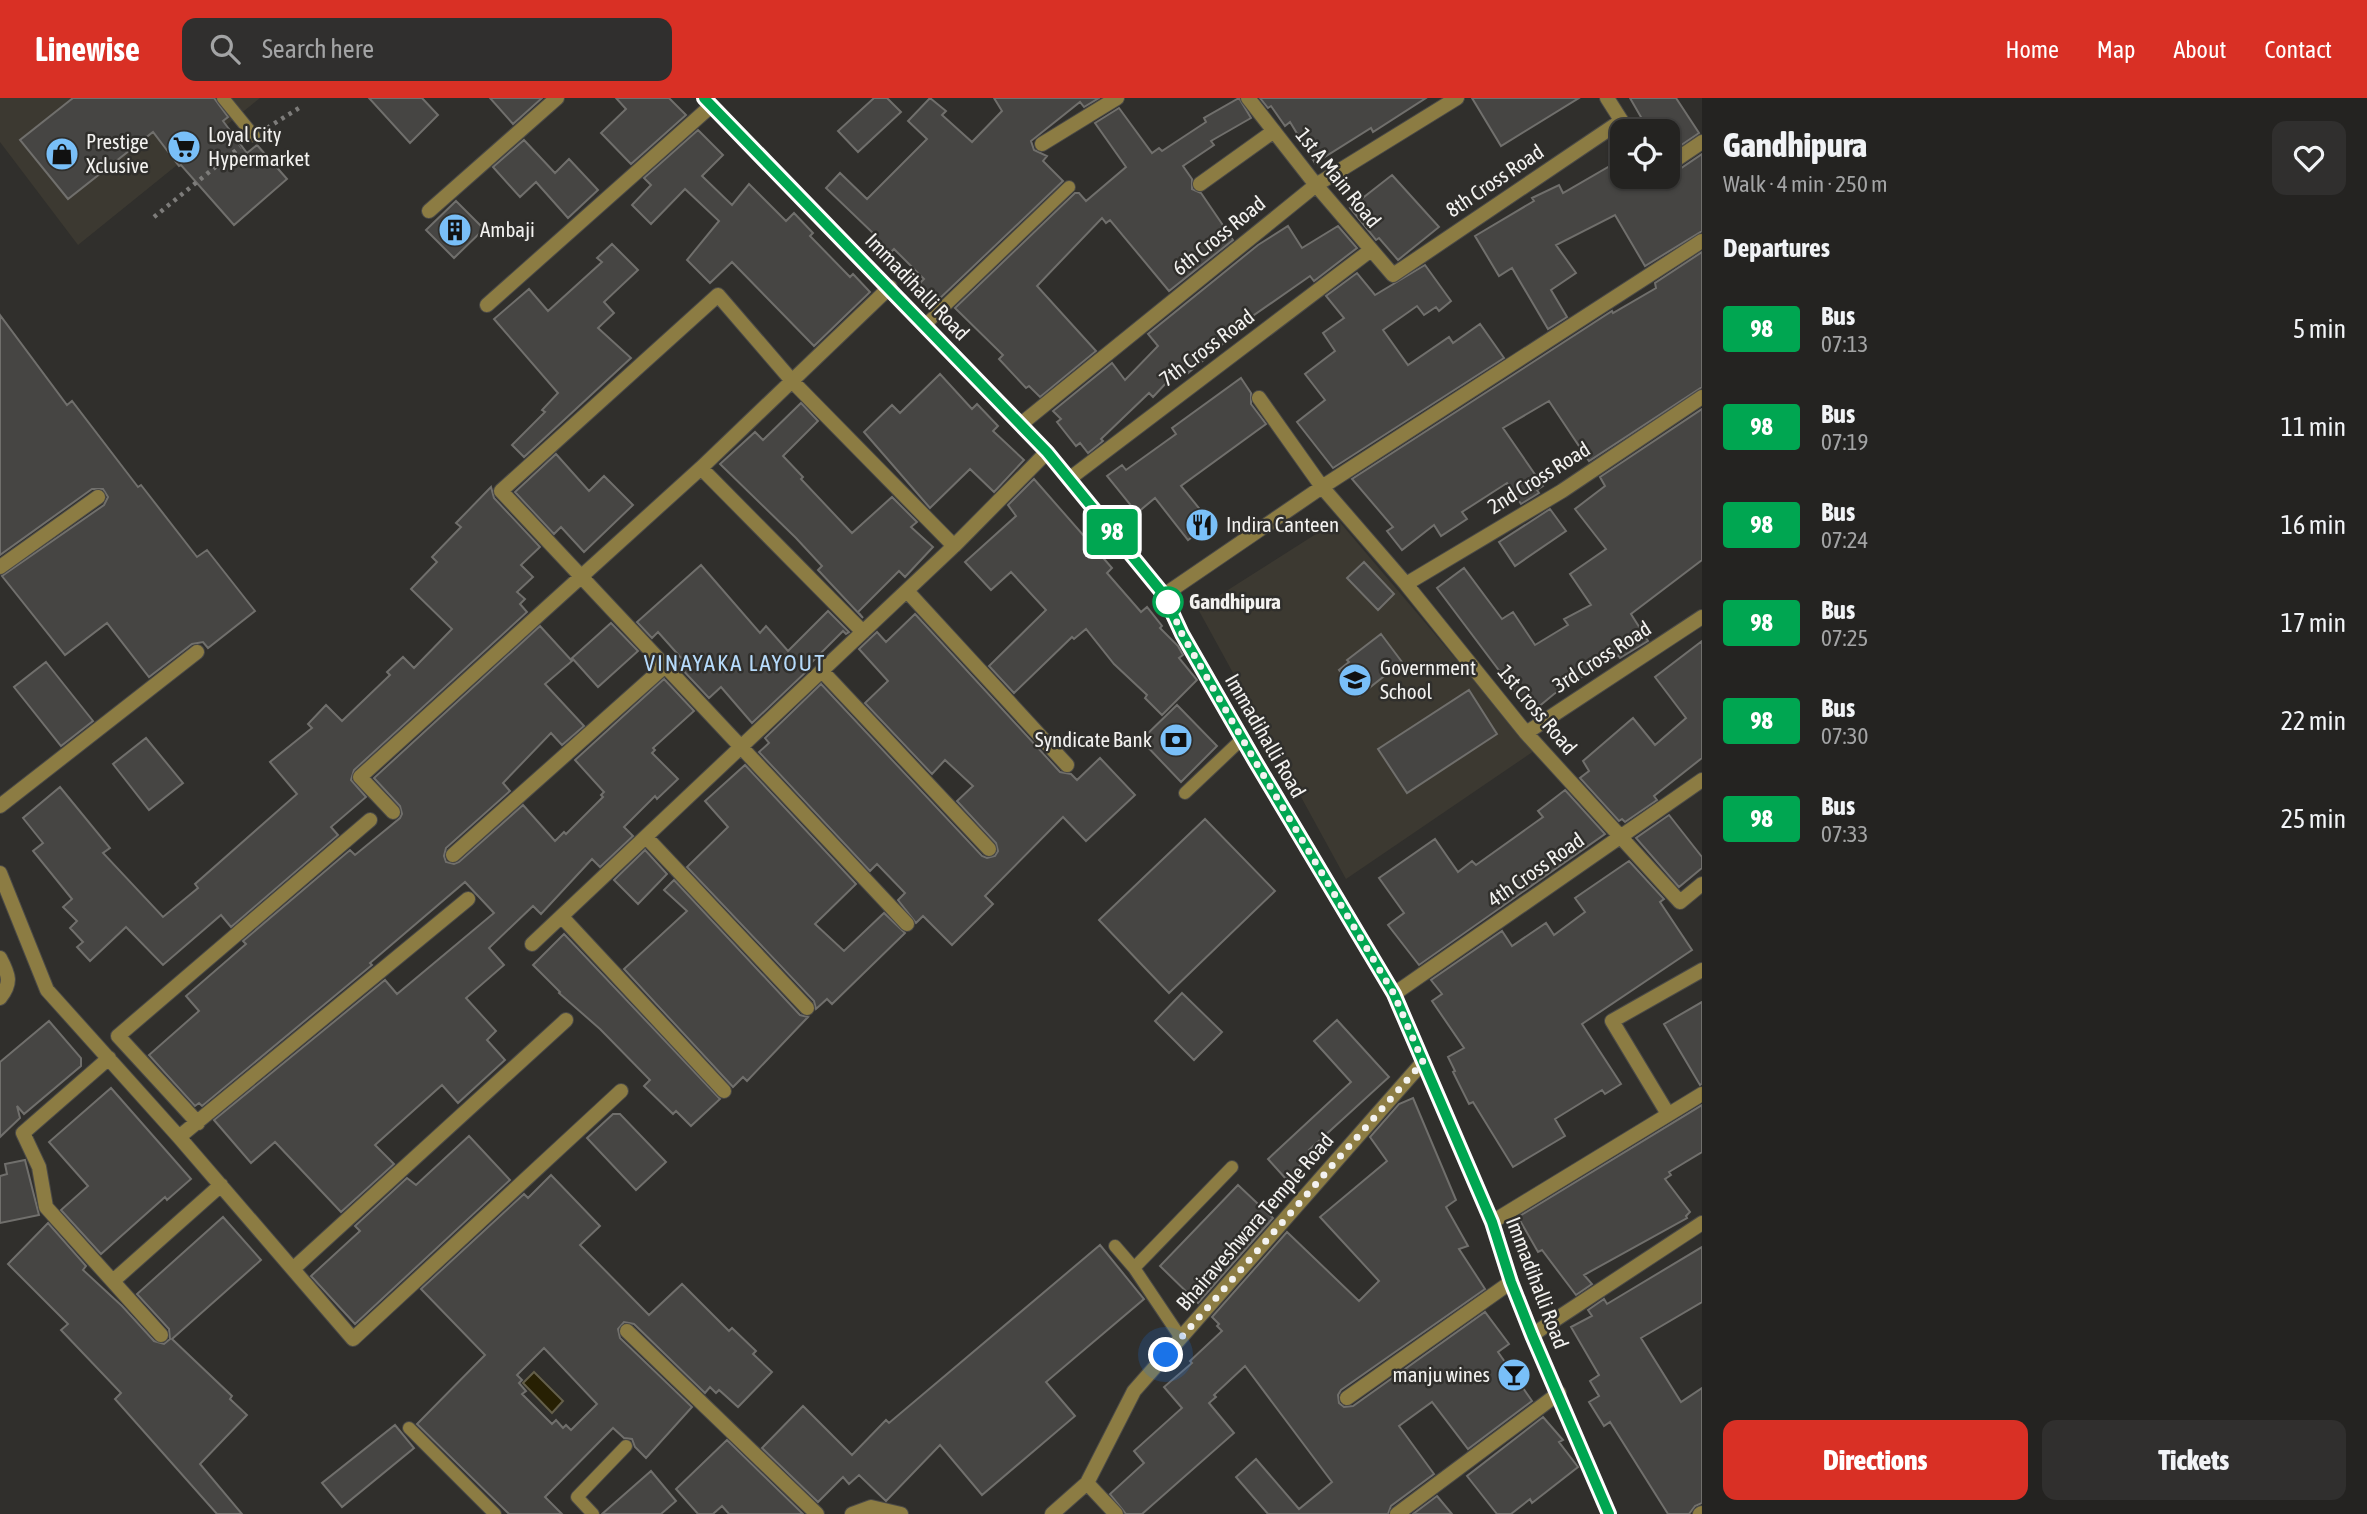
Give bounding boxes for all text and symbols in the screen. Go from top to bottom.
search box [182,18,672,81]
text: Linewise [35,30,140,68]
icon: search [206,30,244,68]
text: Search here [262,34,374,64]
text: Home [2005,36,2059,63]
text: Map [2097,36,2135,63]
text: About [2173,36,2226,63]
text: Contact [2264,36,2332,63]
map controls [1610,119,1680,189]
button: locate [1610,119,1680,189]
button: heart [2272,121,2346,195]
place label: Loyal City Hypermarket [208,122,310,170]
street label: 1st A Main Road [1291,123,1386,232]
text: Gandhipura [1723,126,1867,164]
supermarket icon: Loyal City Hypermarket [165,128,203,166]
place label: Prestige Xclusive [86,129,149,177]
shop icon: Prestige Xclusive [43,135,81,173]
street label: 8th Cross Road [1441,139,1548,222]
text: Walk · 4 min · 250 m [1723,171,1887,197]
street label: 6th Cross Road [1167,191,1270,280]
building icon: Ambaji [436,211,474,249]
place label: Ambaji [480,217,535,241]
street label: Immadihalli Road [861,228,975,345]
text: Departures [1723,233,1830,263]
text: Bus [1821,301,1855,331]
street label: 7th Cross Road [1154,304,1258,391]
text: 5 min [2293,314,2346,344]
text: 98 [1750,315,1773,342]
text: 07:13 [1821,331,1868,357]
text: Bus [1821,399,1855,429]
text: 11 min [2281,412,2346,442]
text: 98 [1750,413,1773,440]
text: 07:19 [1821,429,1868,455]
street label: 2nd Cross Road [1483,436,1594,518]
text: Bus [1821,497,1855,527]
restaurant icon: Indira Canteen [1183,506,1221,544]
line badge: 98 [1080,509,1144,555]
text: 16 min [2281,510,2346,540]
text: 98 [1750,511,1773,538]
place label: Indira Canteen [1226,512,1339,536]
text: 98 [1101,518,1123,545]
text: 07:24 [1821,527,1868,553]
marker: Gandhipura [1153,587,1183,617]
place label: Gandhipura [1189,589,1281,613]
text: Bus [1821,595,1855,625]
text: 17 min [2281,608,2346,638]
text: 98 [1750,609,1773,636]
street label: 3rd Cross Road [1548,616,1655,697]
text: 07:25 [1821,625,1868,651]
district label: VINAYAKA LAYOUT [644,650,826,676]
place label: Government School [1380,655,1476,703]
street label: 1st Cross Road [1493,660,1582,759]
school or university icon: Government School [1336,661,1374,699]
street label: Immadihalli Road [1221,669,1311,802]
text: Bus [1821,693,1855,723]
text: 22 min [2281,706,2346,736]
text: 98 [1750,707,1773,734]
bank icon: Syndicate Bank [1157,721,1195,759]
text: 07:30 [1821,723,1868,749]
place label: Syndicate Bank [1035,727,1152,751]
text: Bus [1821,791,1855,821]
text: 25 min [2281,804,2346,834]
text: 98 [1750,805,1773,832]
text: 07:33 [1821,821,1868,847]
street label: 4th Cross Road [1483,827,1588,911]
street label: Bhairaveshwara Temple Road [1171,1128,1338,1315]
street label: Immadihalli Road [1502,1213,1574,1352]
your location [1148,1337,1183,1372]
bar icon: manju wines [1495,1356,1533,1394]
place label: manju wines [1393,1362,1490,1386]
button: Directions [1723,1420,2028,1500]
button: Tickets [2042,1420,2346,1500]

